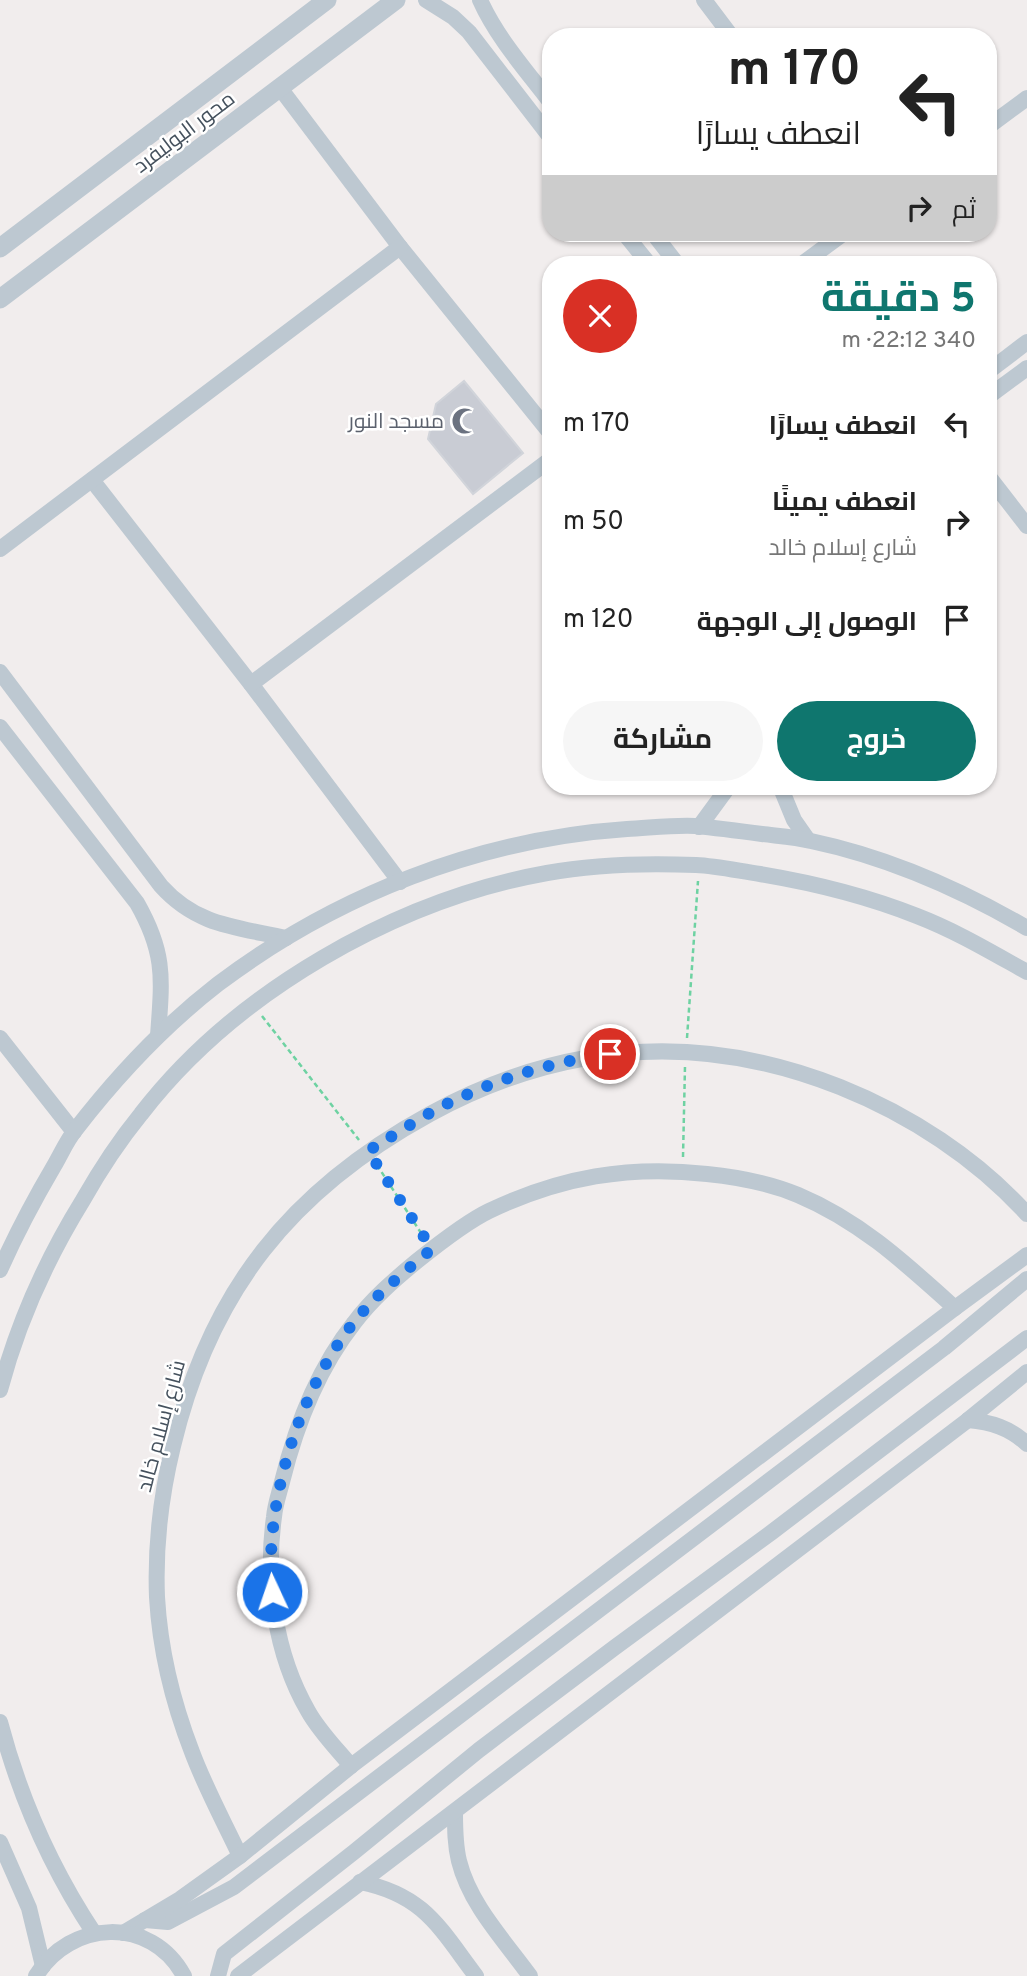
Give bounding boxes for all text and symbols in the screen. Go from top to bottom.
text: 170 m [728,41,861,103]
icon: left [885,56,976,147]
street label: محور البوليفرد [129,86,241,180]
text: انعطف يسارًا [696,116,861,156]
icon: right [900,189,938,227]
text: ثم [952,195,976,228]
text: 5 دقيقة [821,274,976,327]
button: close [563,279,637,353]
text: 340 m · 22:12 [841,327,976,356]
icon: left [938,405,976,443]
mosque icon: مسجد النور [450,406,480,436]
text: 170 m [563,408,630,441]
place label: مسجد النور [347,409,444,436]
text: انعطف يسارًا [769,411,917,444]
text: انعطف يمينًا [772,487,917,520]
icon: right [938,503,976,541]
text: 50 m [563,506,624,539]
text: شارع إسلام خالد [768,535,917,564]
icon: arrive [938,601,976,639]
text: 120 m [563,604,633,637]
text: الوصول إلى الوجهة [697,607,917,640]
button: مشاركة [563,701,763,781]
button: خروج [777,701,976,781]
pin [580,1024,640,1084]
icon: arrive [591,1035,629,1073]
street label: شارع إسلام خالد [132,1357,193,1495]
position arrow [235,1555,309,1629]

